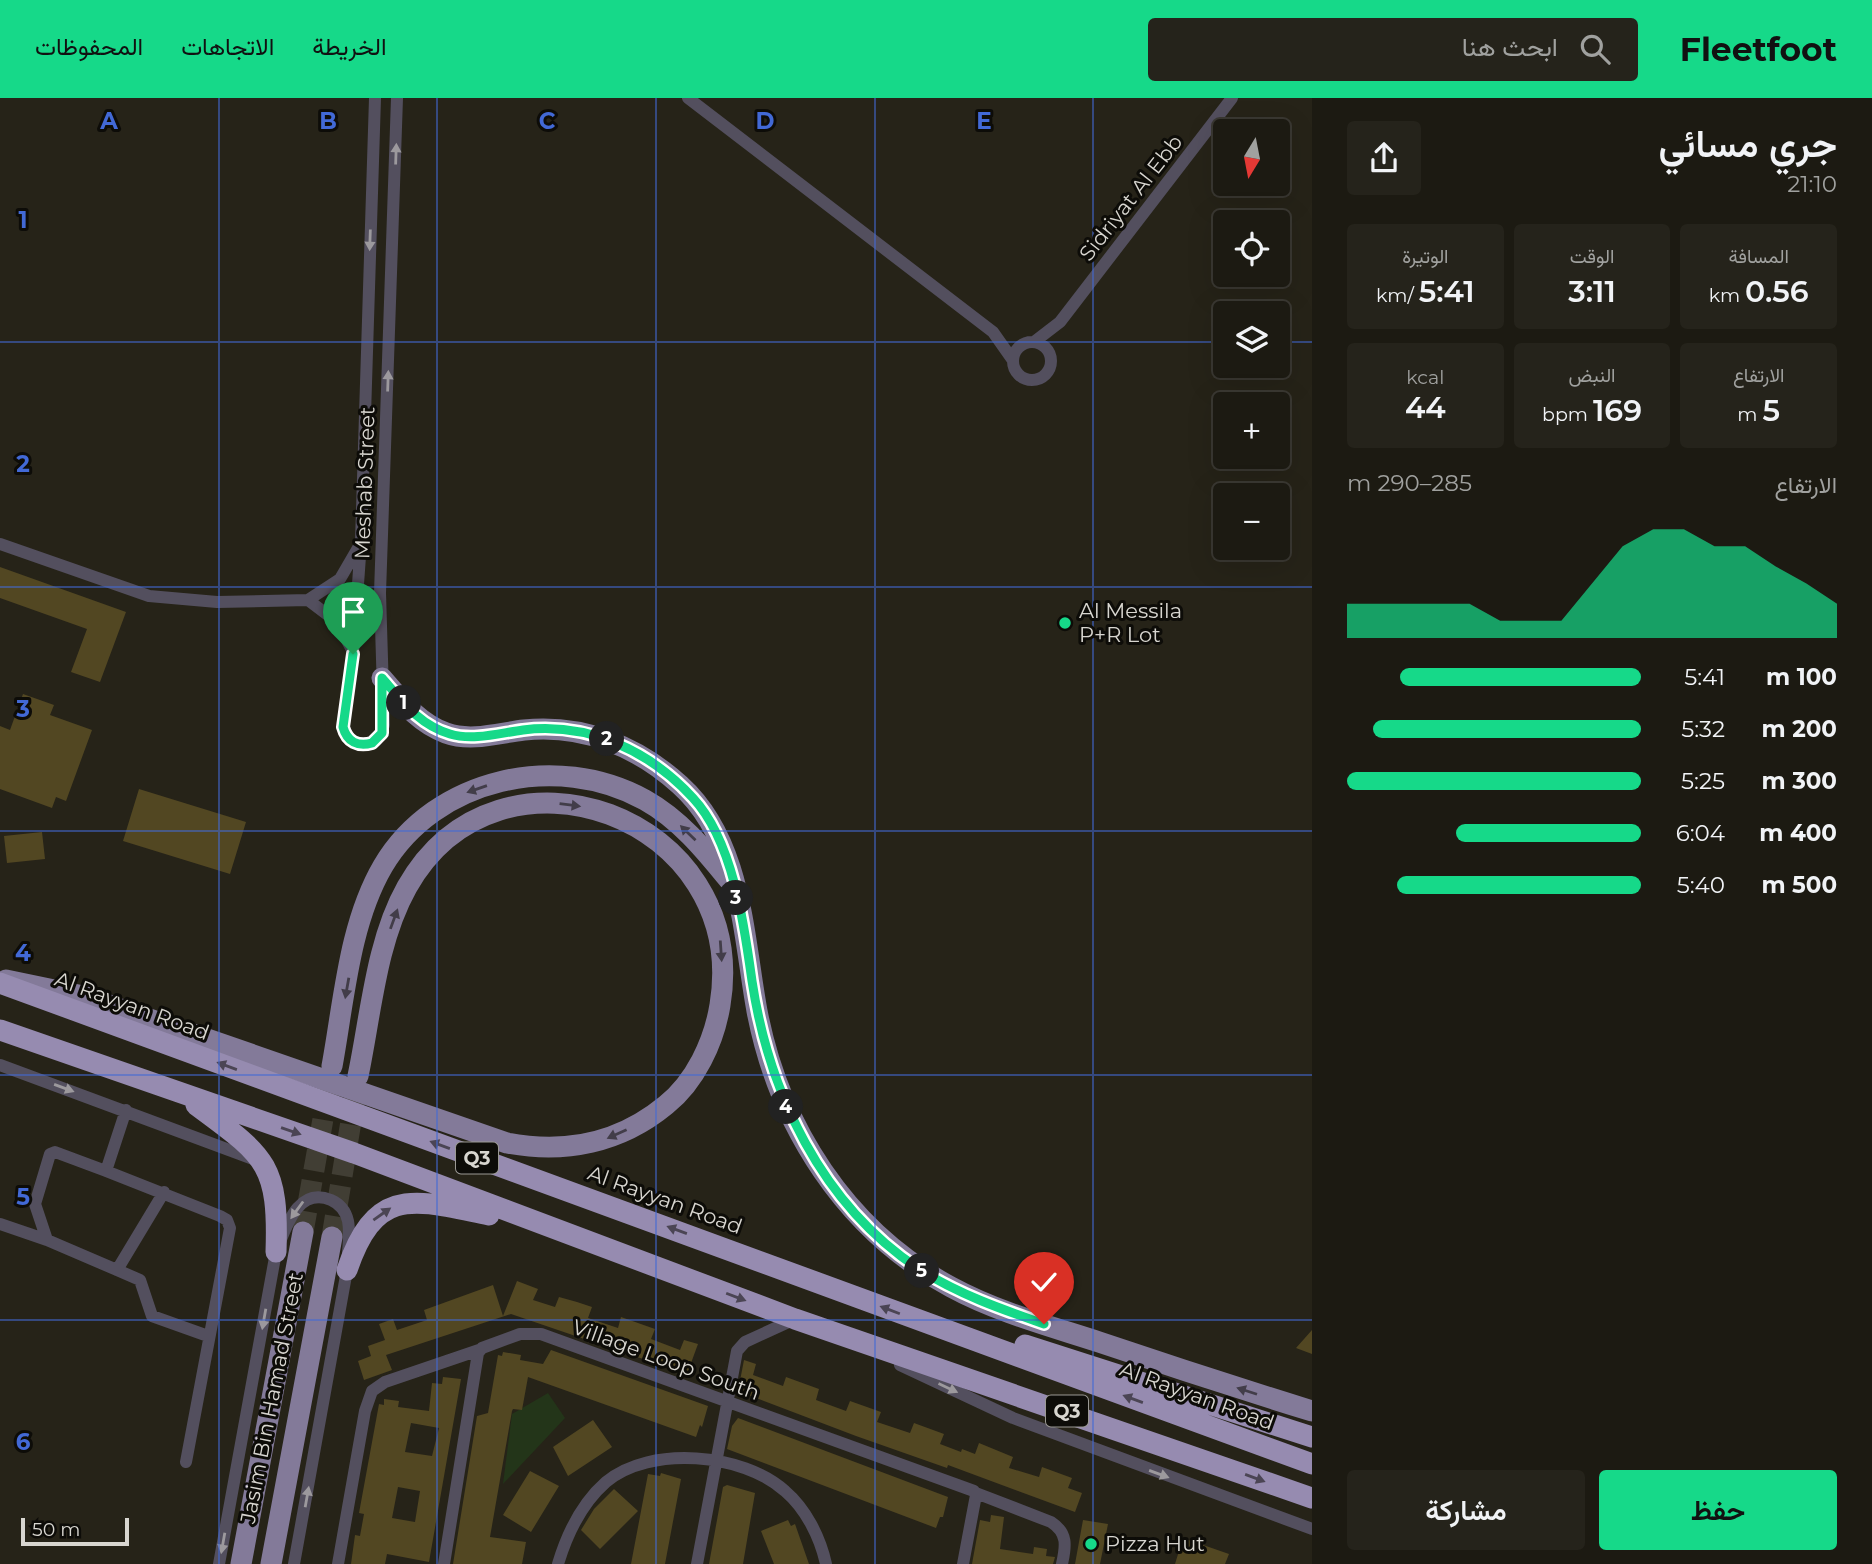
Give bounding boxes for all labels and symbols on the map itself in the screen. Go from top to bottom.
text: A [99,107,118,135]
text: B [319,107,337,135]
text: C [539,107,556,135]
text: D [756,107,775,135]
text: E [976,107,992,135]
north arrow [1213,119,1290,196]
street label: Sidriyat Al Ebb [1074,130,1187,266]
one-way arrow [390,143,401,165]
text: 1 [18,206,28,234]
one-way arrow [364,229,376,251]
one-way arrow [383,370,394,392]
street label: Meshab Street [349,406,380,560]
text: 2 [16,450,30,478]
pin [323,582,383,654]
place label: Al Messila P+R Lot [1079,598,1182,647]
marker: Al Messila P+R Lot [1057,615,1073,631]
pin: 1 [386,686,422,720]
text: 3 [15,695,30,723]
pin: 2 [590,722,624,756]
one-way arrow [467,784,488,795]
one-way arrow [559,800,581,811]
one-way arrow [680,825,697,841]
pin: 3 [718,880,754,916]
one-way arrow [389,908,400,929]
text: 4 [15,939,31,967]
one-way arrow [715,940,726,962]
street label: Al Rayyan Road [52,966,213,1045]
one-way arrow [341,977,352,999]
one-way arrow [216,1061,237,1072]
one-way arrow [54,1083,75,1094]
pin: 4 [768,1090,804,1124]
one-way arrow [281,1126,302,1137]
one-way arrow [606,1129,627,1140]
one-way arrow [430,1139,451,1150]
road number: Q3 [456,1142,498,1174]
street label: Al Rayyan Road [585,1160,746,1239]
text: 5 [16,1183,30,1211]
one-way arrow [290,1201,304,1220]
one-way arrow [373,1207,391,1221]
one-way arrow [667,1224,688,1235]
pin [1014,1252,1074,1324]
pin: 5 [904,1254,940,1288]
street label: Jasim Bin Hamad Street [235,1270,308,1526]
one-way arrow [726,1291,747,1302]
one-way arrow [880,1304,901,1315]
one-way arrow [258,1308,269,1330]
street label: Village Loop South [569,1314,763,1405]
street label: Al Rayyan Road [1117,1356,1278,1435]
one-way arrow [938,1382,959,1393]
one-way arrow [1236,1385,1257,1395]
one-way arrow [1122,1393,1143,1404]
road number: Q3 [1046,1396,1088,1427]
text: 6 [16,1428,31,1456]
one-way arrow [1148,1468,1169,1479]
one-way arrow [1245,1473,1266,1484]
one-way arrow [301,1486,312,1508]
scale bar [21,1515,130,1547]
place label: Pizza Hut [1105,1531,1205,1556]
one-way arrow [217,1532,228,1554]
marker: Pizza Hut [1083,1536,1099,1552]

